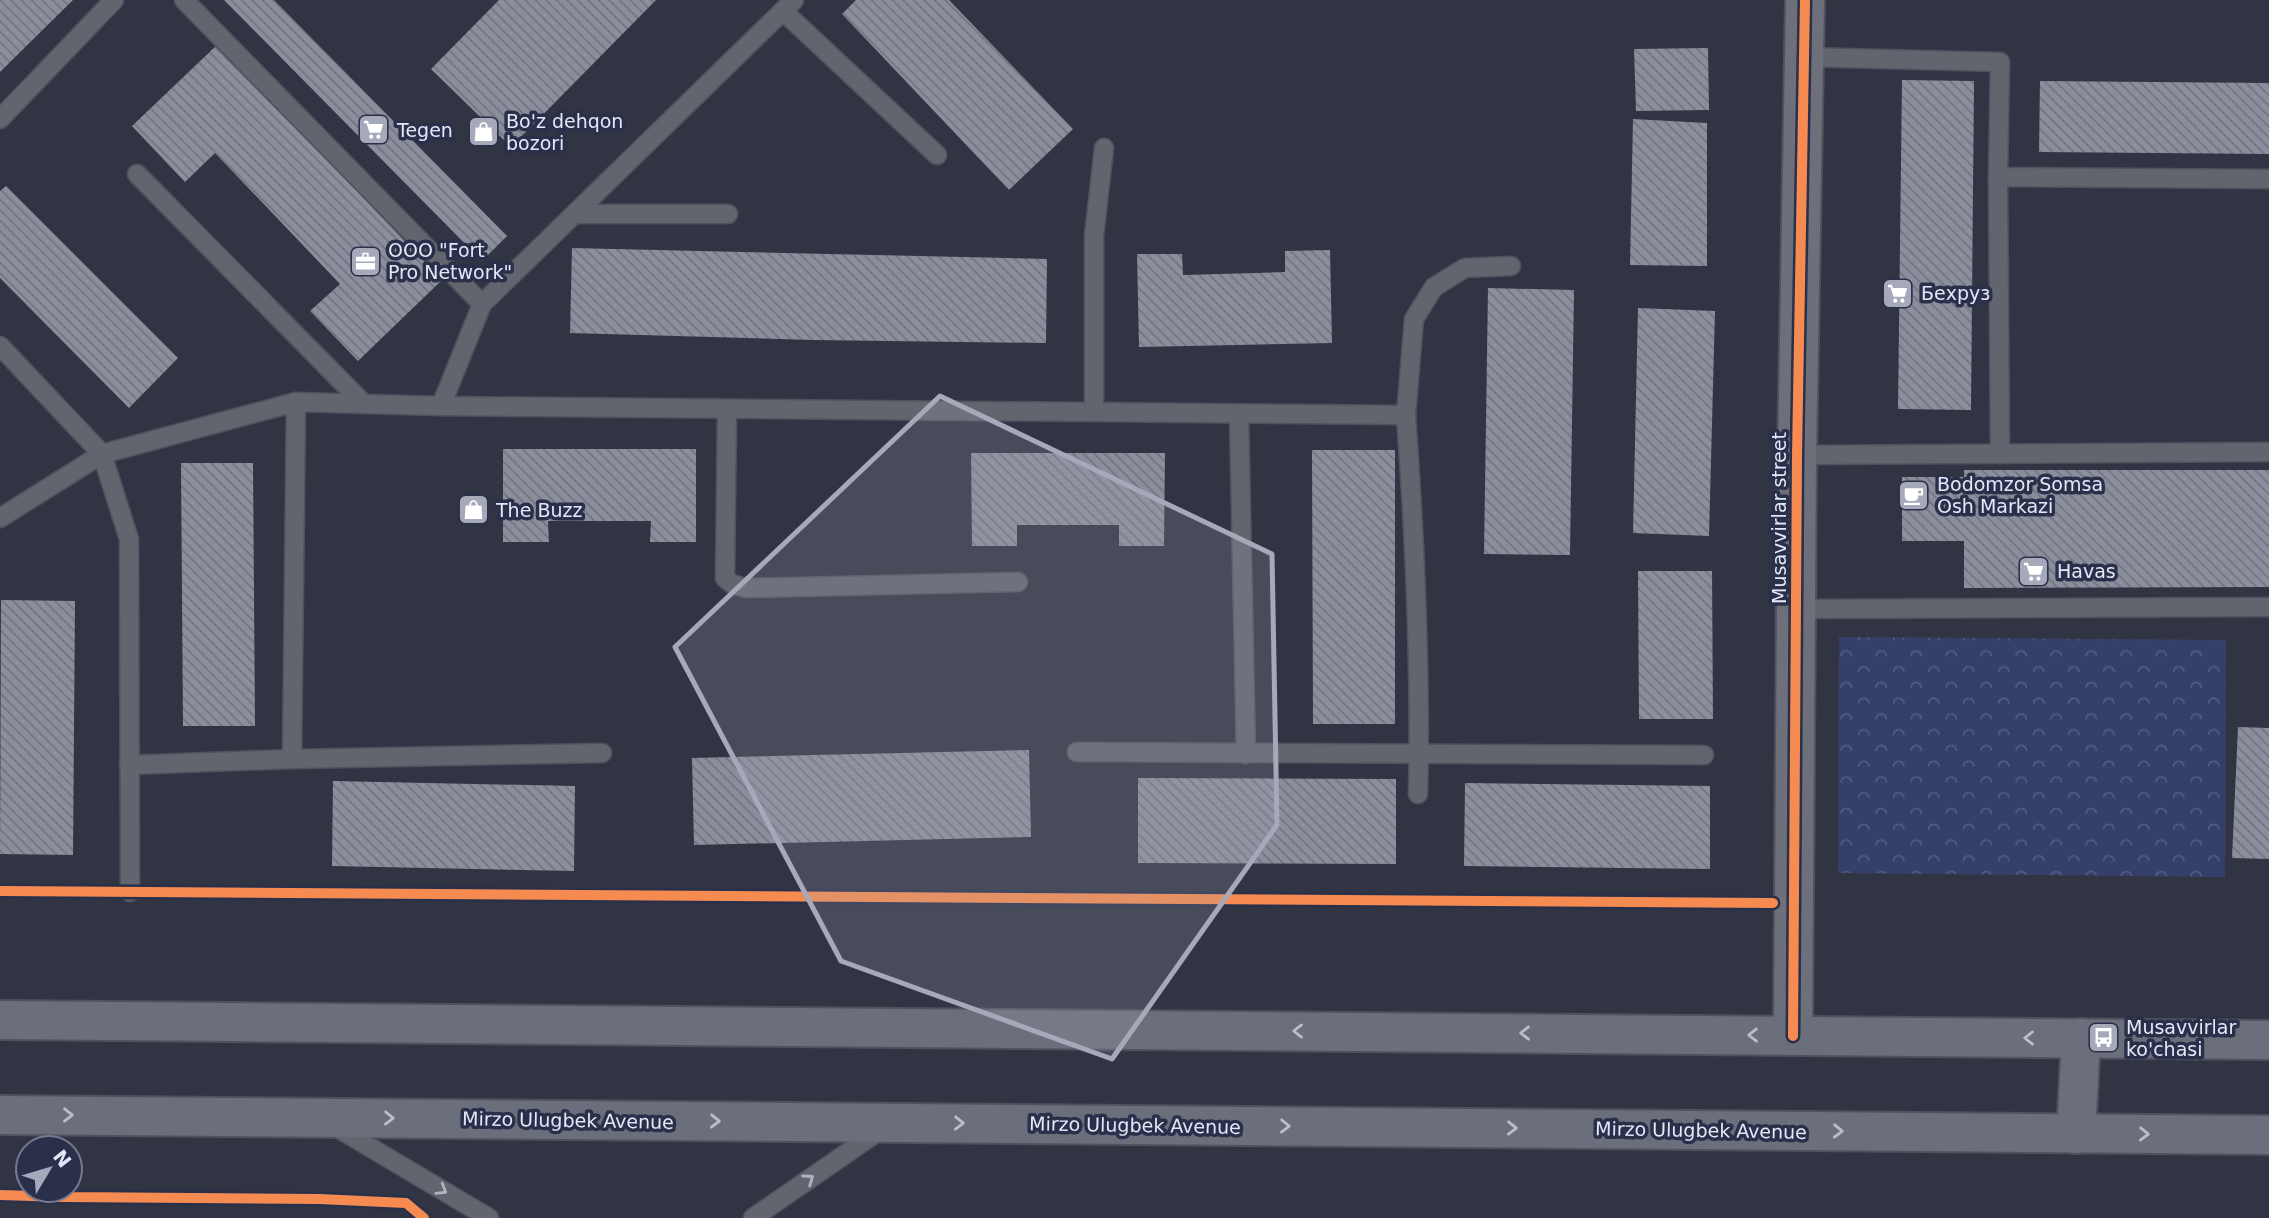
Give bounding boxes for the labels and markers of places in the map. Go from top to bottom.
place label: Bo'z dehqon bozori [506,110,623,154]
supermarket icon: Tegen [357,113,391,147]
shop icon: Bo'z dehqon bozori [466,115,500,149]
place label: Tegen [396,119,453,141]
place label: ООО "Fort Pro Network" [388,239,512,283]
office icon: ООО "Fort Pro Network" [348,244,382,278]
supermarket icon: Бехруз [1881,276,1915,310]
place label: Бехруз [1921,282,1990,304]
place label: Bodomzor Somsa Osh Markazi [1937,473,2103,517]
cafe icon: Bodomzor Somsa Osh Markazi [1897,478,1931,512]
shop icon: The Buzz [456,493,490,527]
place label: The Buzz [495,499,582,521]
supermarket icon: Havas [2017,554,2051,588]
place label: Havas [2057,560,2116,582]
place label: Musavvirlar ko'chasi [2126,1016,2236,1060]
bus stop icon: Musavvirlar ko'chasi [2086,1021,2120,1055]

